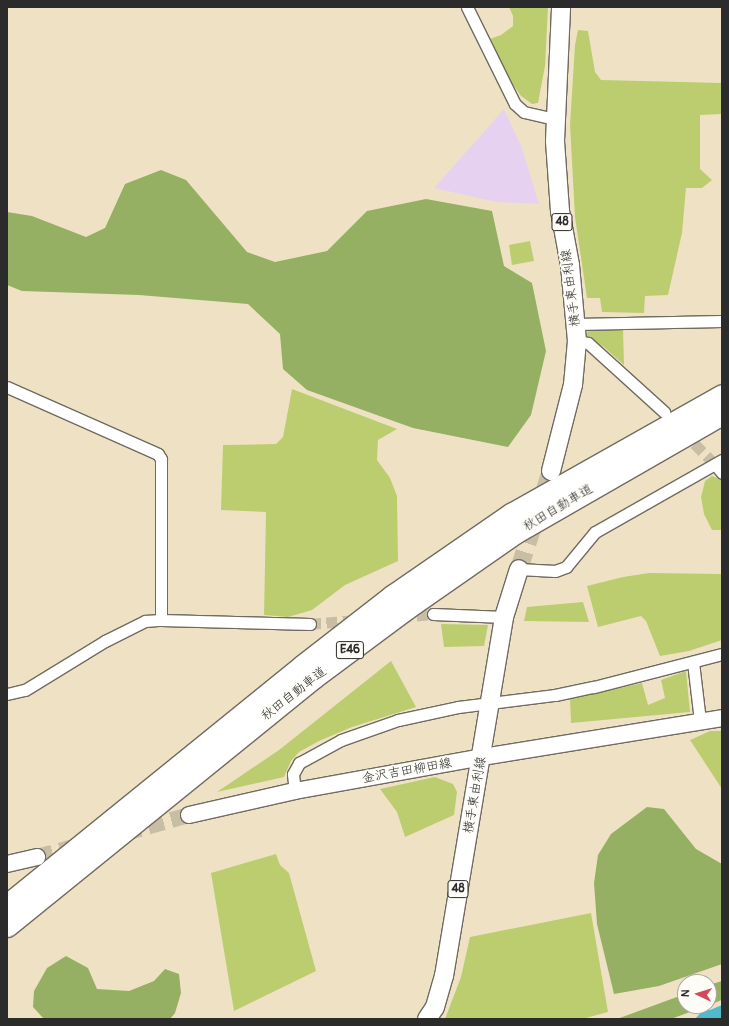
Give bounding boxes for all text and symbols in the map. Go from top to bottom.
road number: 48 [551,212,573,232]
street label: 横手東由利線 [559,248,583,328]
street label: 秋田自動車道 [521,481,595,535]
road number: E46 [335,640,365,660]
street label: 秋田自動車道 [258,664,330,724]
street label: 金沢吉田柳田線 [361,755,453,787]
street label: 横手東由利線 [461,755,489,835]
road number: 48 [447,879,469,899]
north arrow [677,974,717,1014]
text: N [679,989,692,997]

